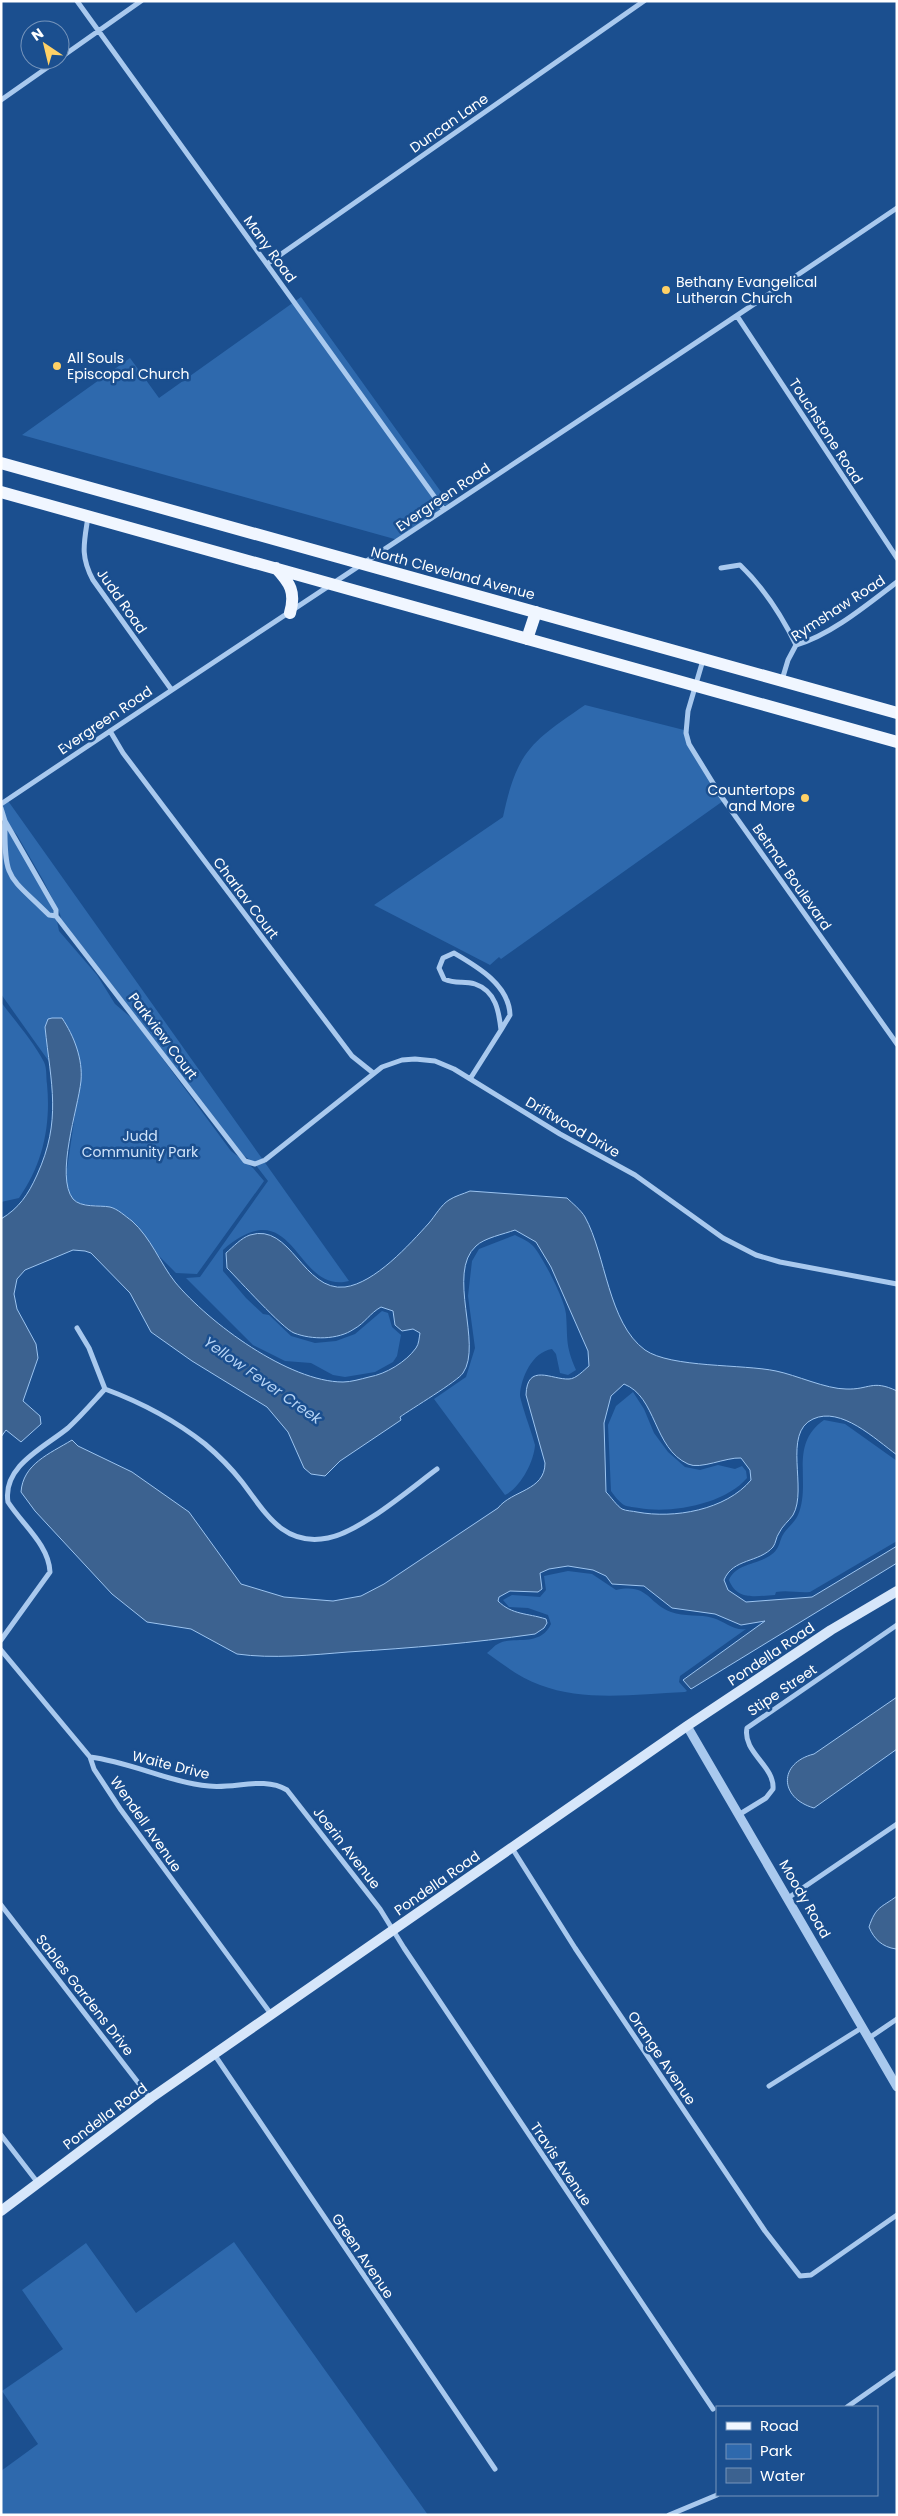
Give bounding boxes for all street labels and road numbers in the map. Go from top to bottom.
street label: Duncan Lane [406,88,493,157]
street label: Many Road [239,211,301,287]
street label: Touchstone Road [784,374,868,488]
street label: Evergreen Road [392,458,494,536]
street label: North Cleveland Avenue [369,541,537,605]
street label: Judd Road [92,564,152,638]
street label: Rymshaw Road [787,570,889,646]
street label: Evergreen Road [54,681,156,759]
street label: Betmar Boulevard [748,820,836,934]
street label: Charlav Court [209,853,283,943]
street label: Parkview Court [124,988,202,1084]
street label: Driftwood Drive [522,1092,624,1162]
street label: Pondella Road [724,1618,818,1690]
street label: Stipe Street [743,1659,821,1721]
street label: Waite Drive [130,1746,212,1784]
street label: Wendell Avenue [105,1772,187,1876]
street label: Joerin Avenue [309,1803,386,1893]
street label: Pondella Road [390,1846,484,1920]
street label: Moody Road [774,1856,836,1942]
street label: Sables Gardens Drive [31,1930,139,2060]
street label: Orange Avenue [623,2007,701,2109]
street label: Pondella Road [59,2078,151,2154]
street label: Travis Avenue [526,2118,597,2210]
street label: Green Avenue [327,2209,399,2303]

